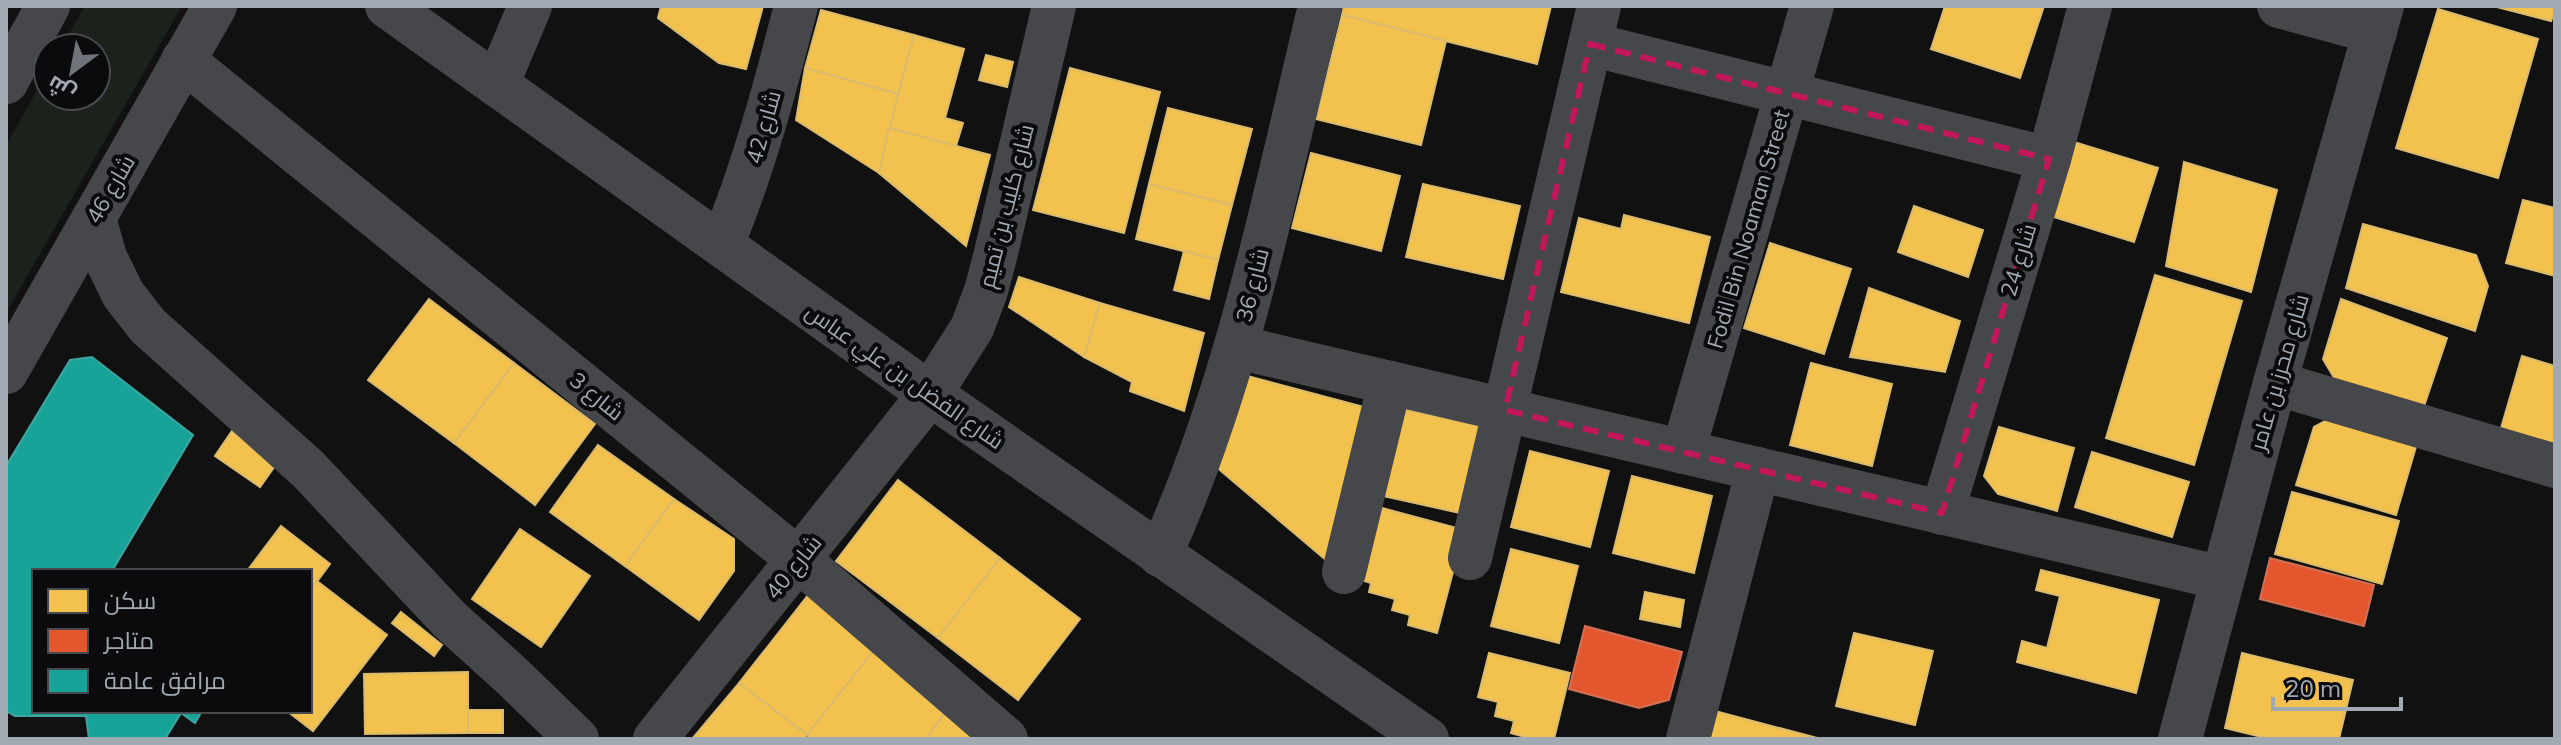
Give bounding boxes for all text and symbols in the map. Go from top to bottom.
north arrow [32,32,112,112]
text: ش [42,70,81,108]
street label: شارع 42 [739,87,788,167]
street label: Fodil Bin Noaman Street [1701,106,1796,352]
street label: شارع كليب بن تميم [972,121,1042,291]
street label: شارع 46 [79,150,142,229]
street label: شارع 24 [1994,220,2043,300]
street label: شارع 36 [1229,245,1276,325]
street label: شارع محرز بن عامر [2243,291,2316,455]
street label: شارع الفضل بن علي عباس [799,297,1010,458]
street label: شارع 3 [564,366,630,427]
street label: شارع 40 [759,529,828,605]
legend [32,569,312,713]
text: سكن [104,585,156,615]
text: متاجر [102,625,154,655]
scale bar [2273,661,2401,711]
text: مرافق عامة [104,665,226,696]
text: 20 m [2285,673,2341,703]

